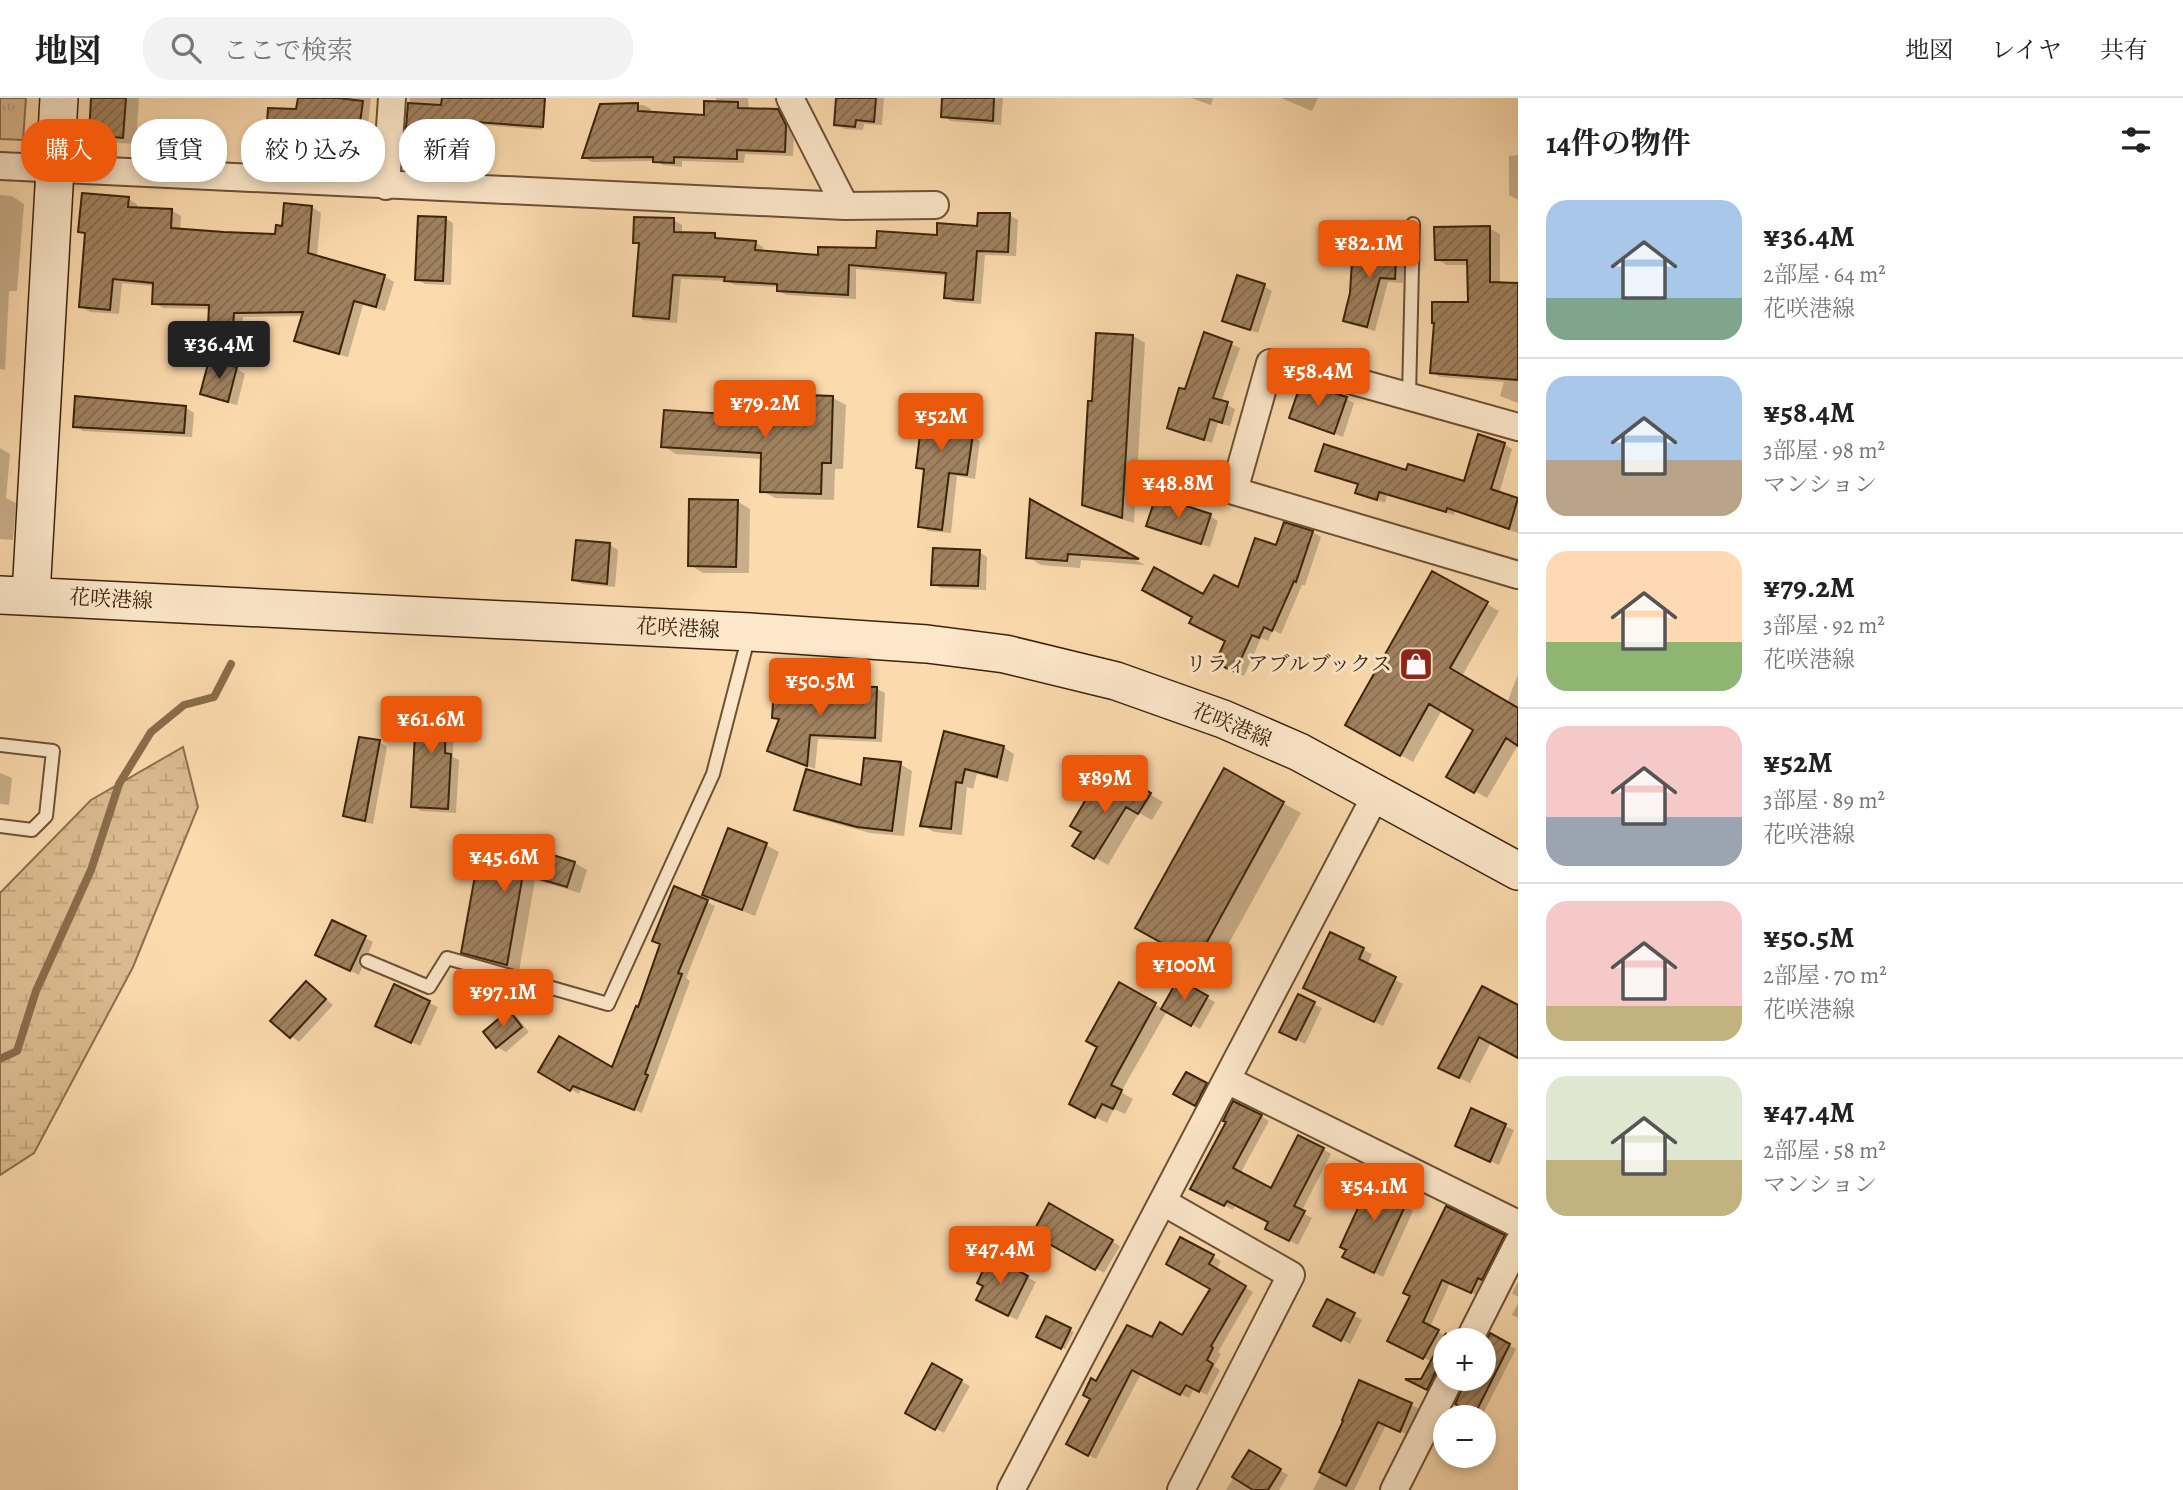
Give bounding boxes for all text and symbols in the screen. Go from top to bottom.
search box [143,17,633,80]
text: 地図 [35,28,101,73]
icon: search [167,29,205,67]
text: ここで検索 [223,33,353,68]
text: 地図 [1905,34,1953,66]
text: レイヤ [1991,34,2062,66]
text: 共有 [2100,34,2148,66]
chip: 購入 [21,119,117,182]
chip: 賃貸 [131,119,227,182]
chip: 絞り込み [241,119,385,182]
chip: 新着 [399,119,495,182]
icon: filters [2117,121,2155,159]
text: 14件の物件 [1546,123,1691,163]
text: ¥36.4M [1763,216,1855,256]
pin: ¥82.1M [1312,220,1426,280]
text: ¥82.1M [1334,227,1404,258]
icon: home [1602,228,1686,312]
text: 2部屋 · 64 m² [1763,259,1886,290]
text: 花咲港線 [1763,293,1855,324]
pin: ¥36.4M [162,322,276,381]
text: ¥36.4M [184,328,254,359]
pin: ¥58.4M [1261,348,1375,408]
text: ¥58.4M [1283,355,1353,386]
pin: ¥79.2M [708,380,822,440]
text: ¥79.2M [730,387,800,418]
text: ¥58.4M [1763,392,1855,432]
pin: ¥52M [900,394,982,453]
text: ¥52M [914,400,968,431]
icon: home [1602,404,1686,488]
text: 3部屋 · 98 m² [1763,435,1885,466]
pin: ¥48.8M [1121,460,1235,520]
text: ¥48.8M [1142,467,1214,498]
text: マンション [1763,469,1877,500]
text: ¥79.2M [1763,567,1855,607]
icon: home [1602,579,1686,663]
street label: 花咲港線 [68,583,154,615]
text: 3部屋 · 92 m² [1763,610,1885,641]
street label: 花咲港線 [635,612,721,644]
text: 花咲港線 [1763,644,1855,675]
shop icon: リラィアブルブックス [1397,645,1435,683]
place label: リラィアブルブックス [1186,650,1392,678]
pin: ¥50.5M [763,658,877,718]
text: ¥50.5M [785,665,855,696]
pin: ¥61.6M [374,696,488,756]
street label: 花咲港線 [1188,696,1276,754]
text: ¥61.6M [397,703,465,734]
text: ¥52M [1763,742,1833,782]
icon: home [1602,754,1686,838]
pin: ¥89M [1064,756,1146,815]
text: ¥89M [1078,762,1132,793]
text: 3部屋 · 89 m² [1763,785,1885,816]
text: 花咲港線 [1763,819,1855,850]
pin: ¥45.6M [447,834,561,894]
text: ¥45.6M [469,841,539,872]
text: ¥50.5M [1763,917,1854,957]
icon: home [1602,929,1686,1013]
pin: ¥100M [1135,942,1233,1002]
text: ¥100M [1152,949,1216,980]
text: 2部屋 · 70 m² [1763,960,1887,991]
pin: ¥97.1M [446,970,560,1029]
text: ¥97.1M [469,976,537,1007]
text: 花咲港線 [1763,994,1855,1025]
text: ¥47.4M [1763,1092,1855,1132]
icon: home [1602,1104,1686,1188]
text: 2部屋 · 58 m² [1763,1135,1886,1166]
pin: ¥54.1M [1317,1164,1431,1223]
text: マンション [1763,1169,1877,1200]
text: ¥54.1M [1340,1170,1408,1201]
pin: ¥47.4M [943,1226,1057,1286]
text: ¥47.4M [965,1233,1035,1264]
map controls [1433,1328,1496,1468]
button: + [1433,1328,1496,1391]
button: − [1433,1405,1496,1468]

